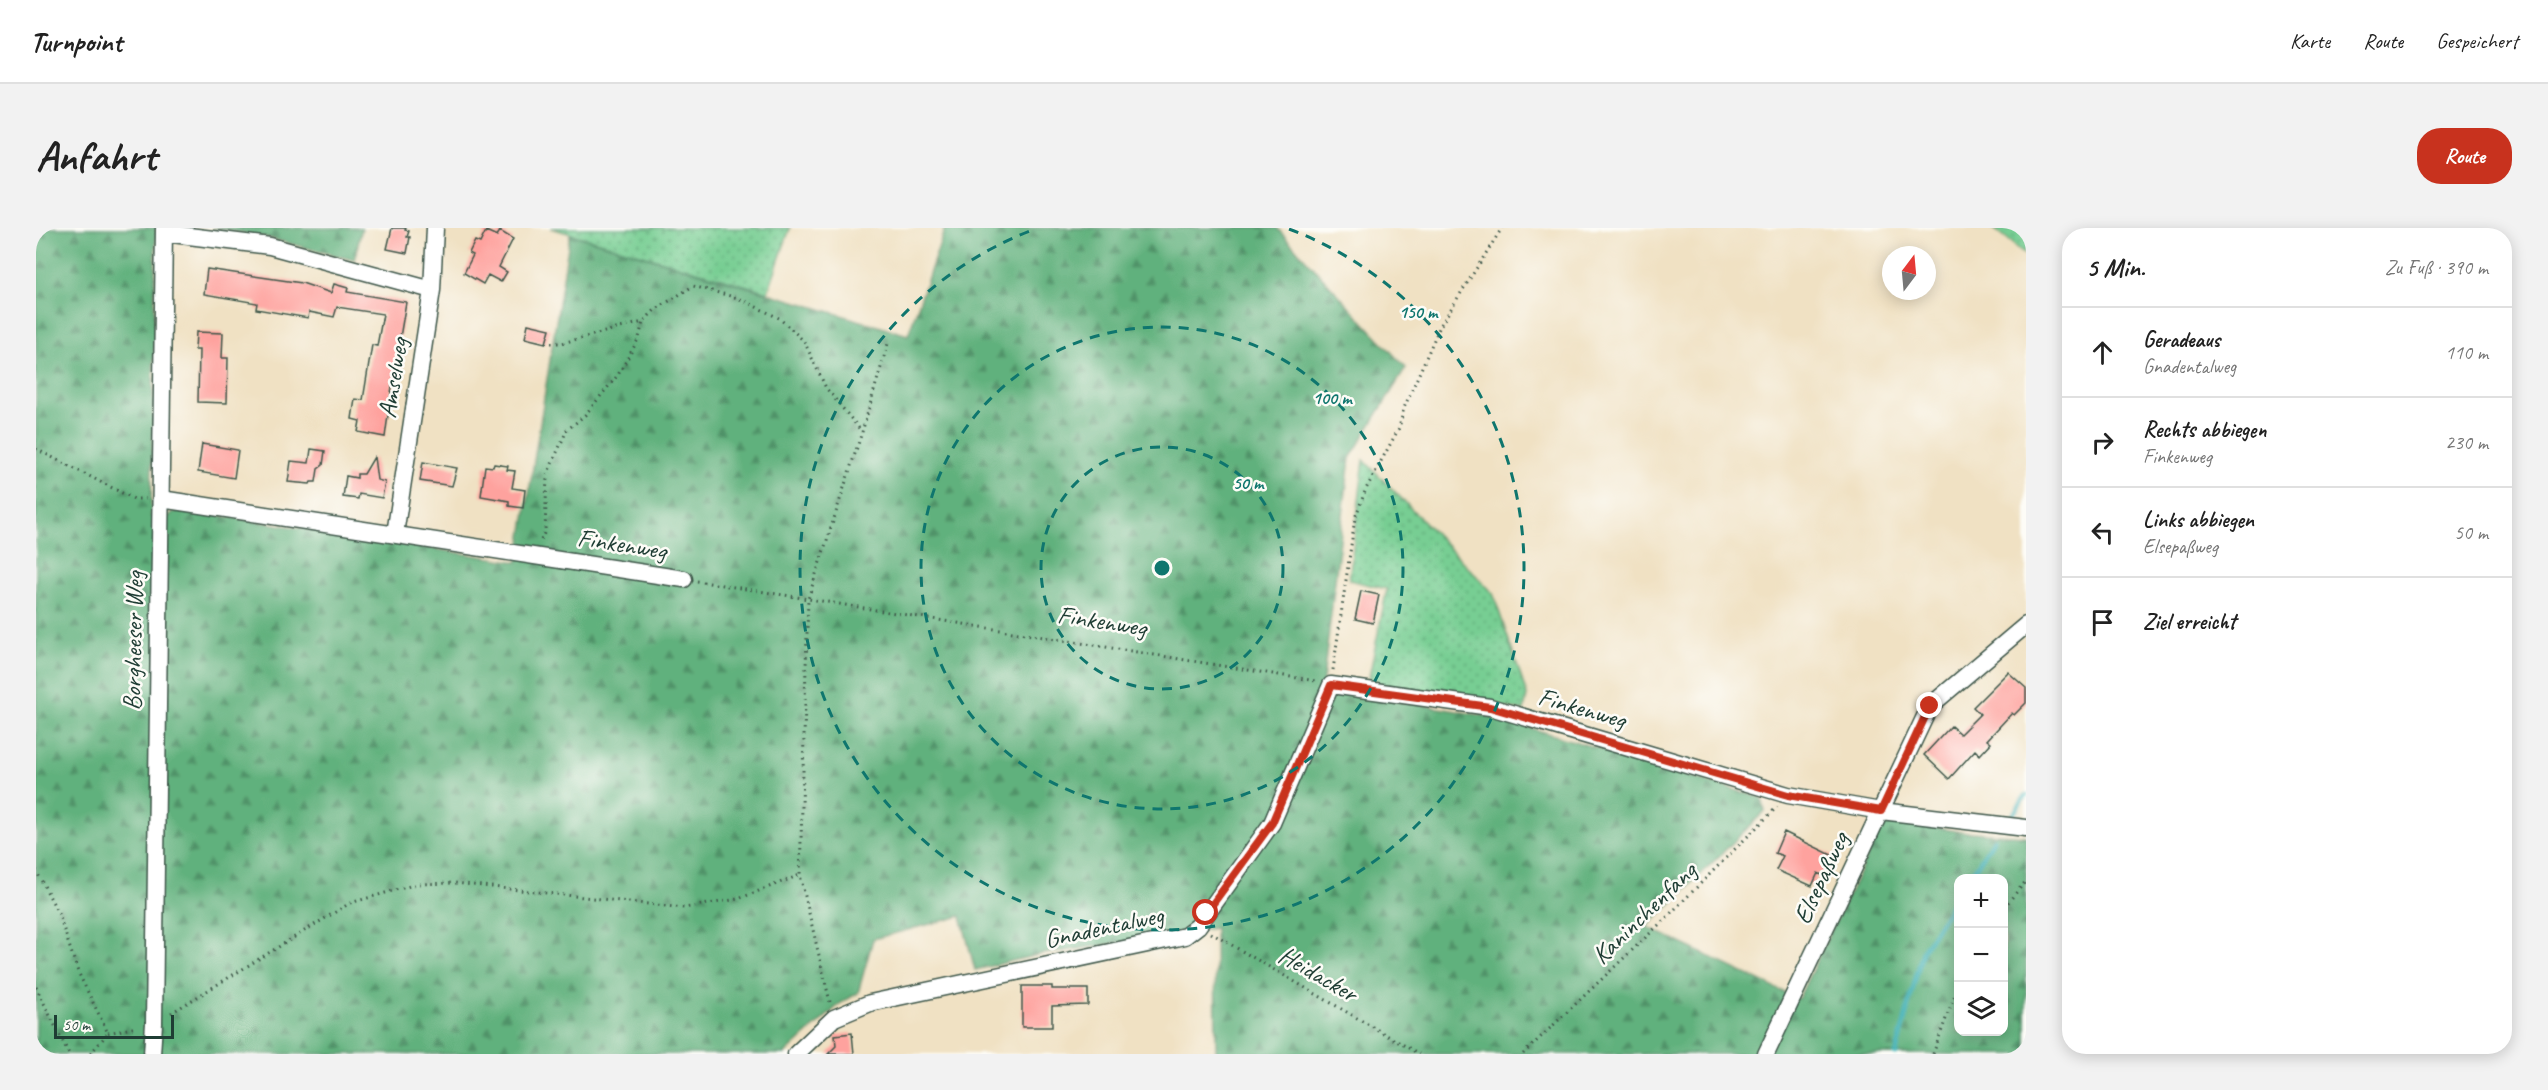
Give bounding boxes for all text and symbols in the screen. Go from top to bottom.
text: Turnpoint [30,24,122,59]
text: Karte [2290,28,2330,54]
text: Route [2363,28,2403,54]
text: Gespeichert [2436,28,2518,54]
button: Route [2417,128,2512,184]
text: Anfahrt [36,130,156,183]
north arrow [1882,246,1936,300]
text: 5 Min. [2086,251,2145,284]
text: Zu Fuß · 390 m [2385,255,2488,280]
text: 150 m [1399,301,1439,323]
text: Geradeaus [2143,326,2220,354]
street label: Amselweg [370,334,416,420]
icon: ahead [2086,336,2119,369]
text: 110 m [2445,340,2488,365]
text: Gnadentalweg [2143,354,2236,379]
text: 100 m [1313,387,1353,409]
text: Rechts abbiegen [2143,416,2266,444]
icon: right [2086,426,2119,459]
text: 230 m [2445,430,2488,455]
text: Finkenweg [2143,444,2212,469]
text: 50 m [1233,472,1265,494]
text: Links abbiegen [2143,506,2254,534]
icon: left [2086,516,2119,549]
text: 50 m [2454,520,2488,545]
street label: Finkenweg [575,521,670,568]
text: Elsepaßweg [2143,534,2218,559]
centre of rings [1152,558,1172,578]
street label: Borgheeser Weg [115,569,151,711]
street label: Finkenweg [1055,598,1150,645]
icon: arrive [2086,606,2119,639]
text: Ziel erreicht [2143,608,2236,636]
street label: Finkenweg [1534,680,1631,737]
route end [1916,692,1942,718]
street label: Elsepaßweg [1786,825,1857,929]
street label: Kaninchenfang [1585,854,1705,971]
map controls [1954,874,2008,1036]
button: + [1954,874,2008,928]
street label: Gnadentalweg [1041,898,1168,956]
route start [1192,899,1218,925]
button: − [1954,928,2008,982]
street label: Heidacker [1273,938,1365,1011]
button: layers [1954,982,2008,1036]
scale bar [54,1012,174,1040]
text: 50 m [63,1015,90,1035]

